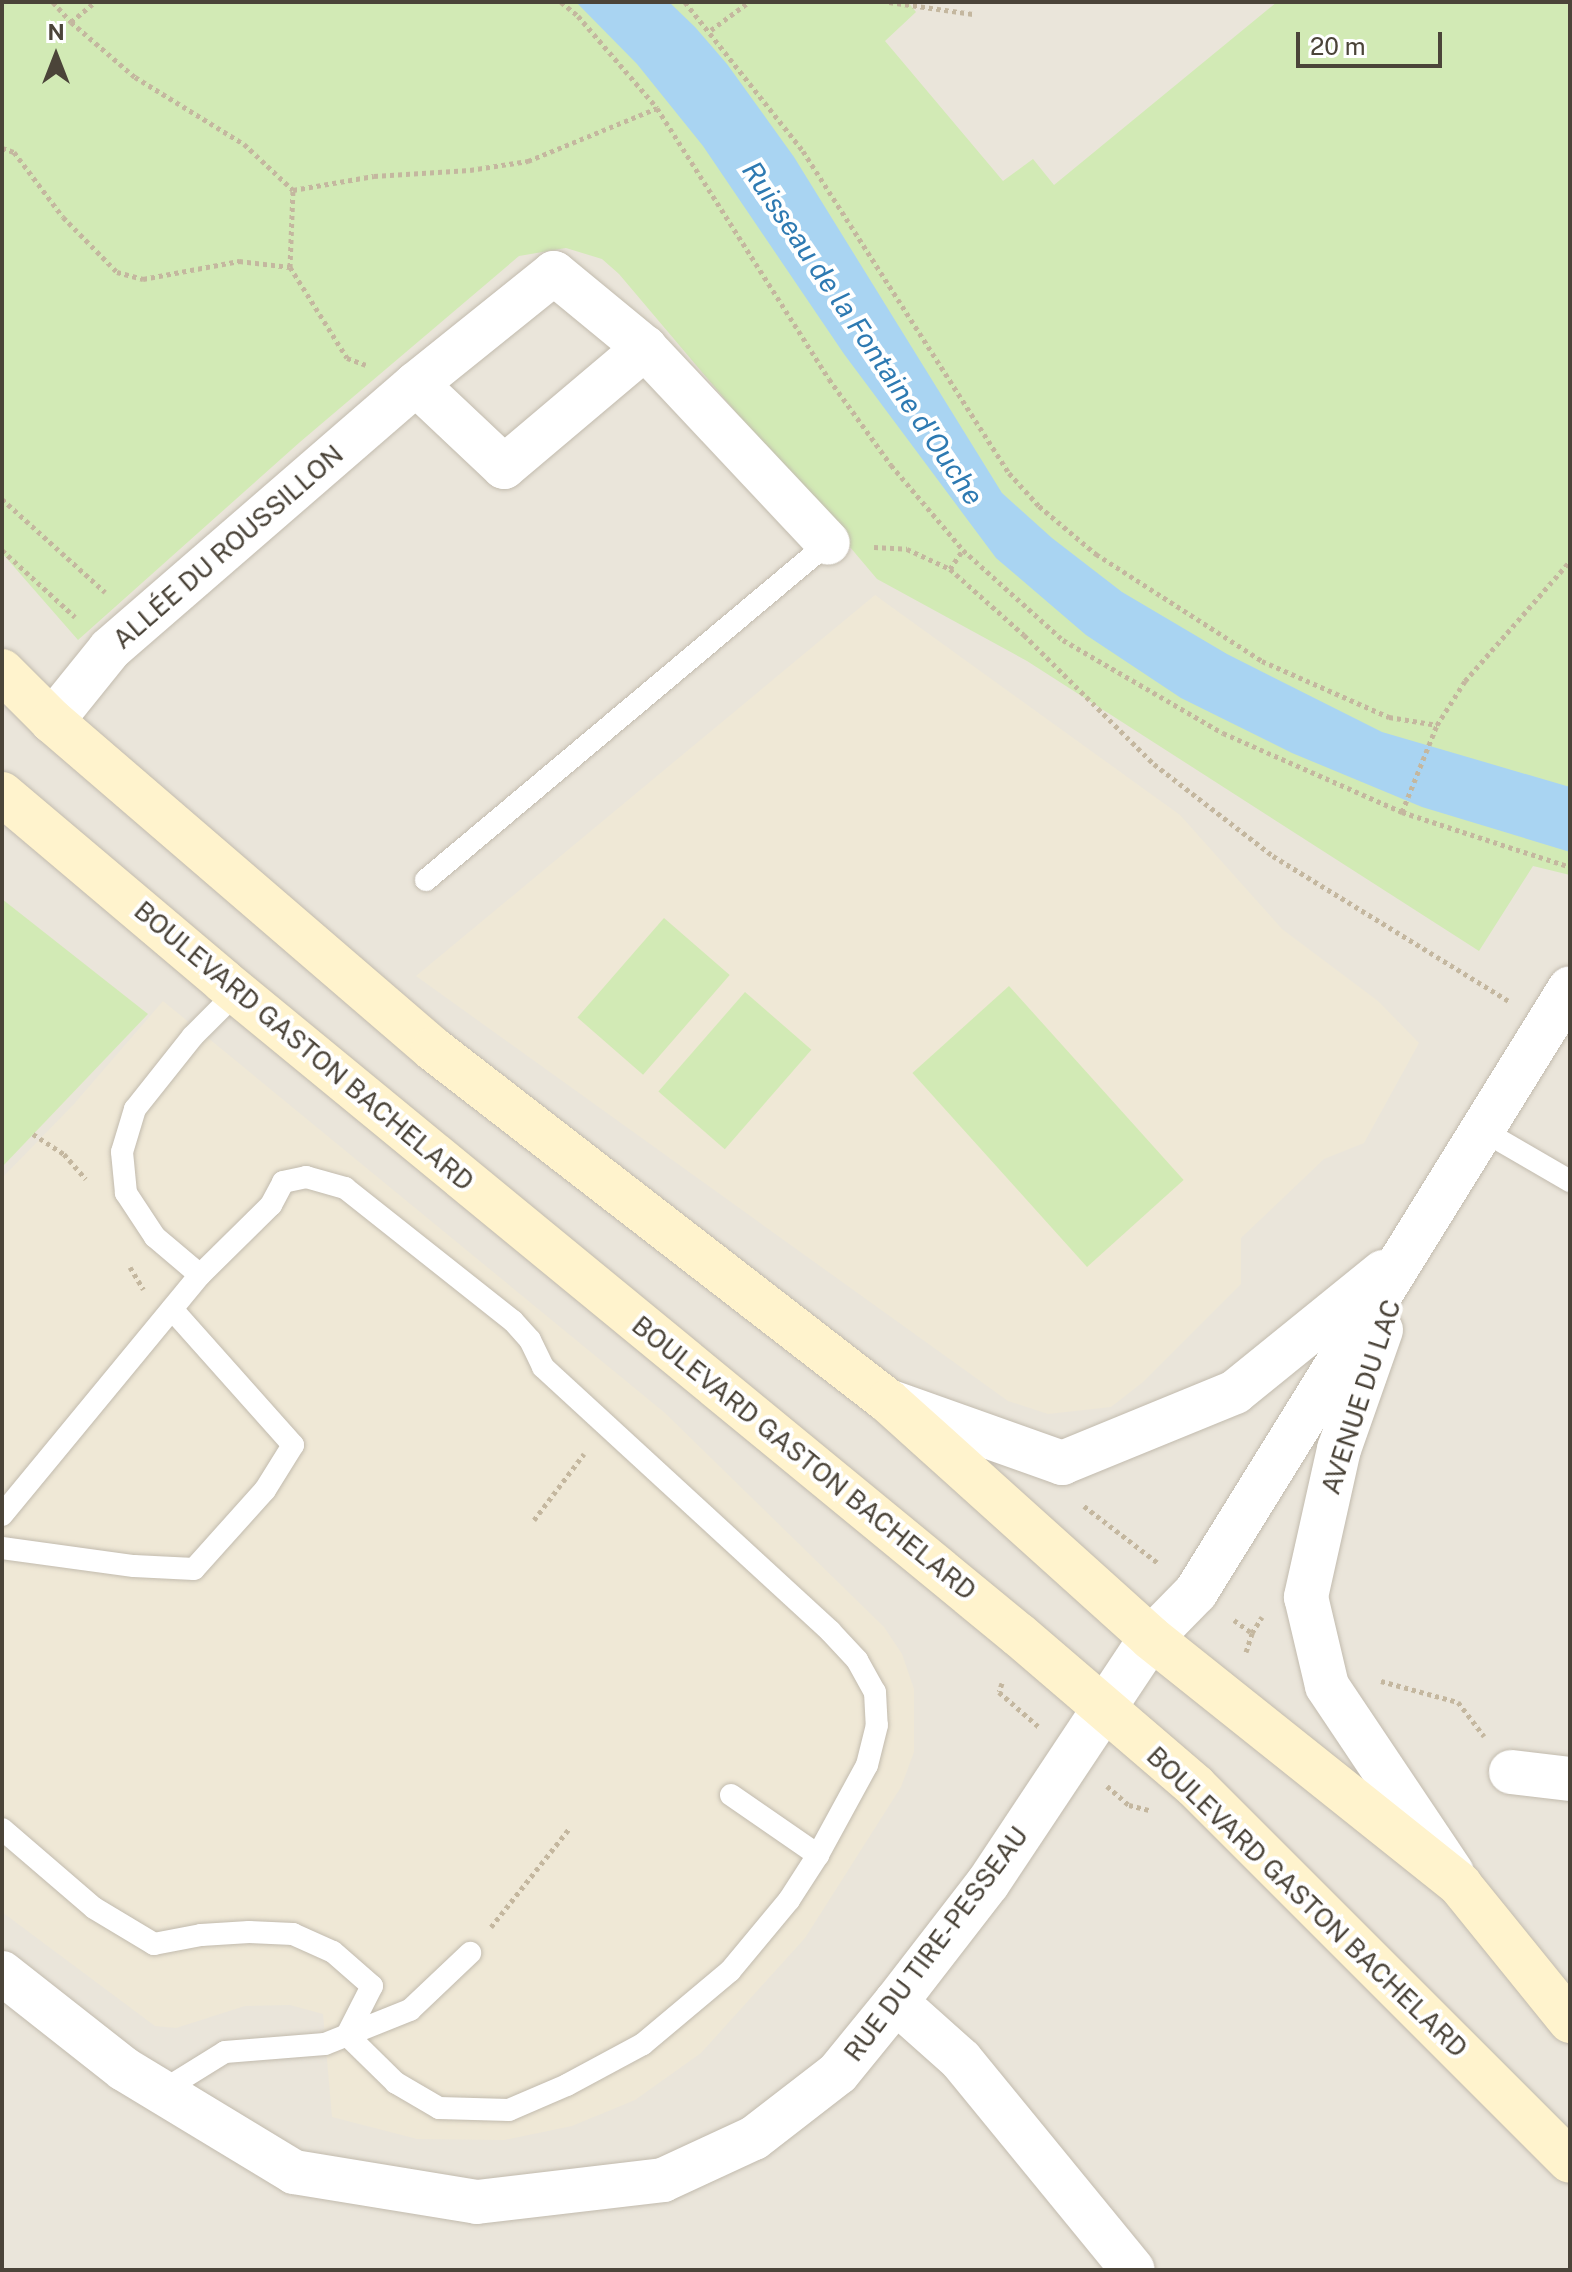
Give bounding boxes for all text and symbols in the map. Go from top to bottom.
north arrow [16,16,96,96]
scale bar [1300,16,1446,66]
text: N [47,19,65,45]
text: 20 m [1310,32,1366,60]
water label: Ruisseau de la Fontaine d'Ouche [735,154,991,512]
street label: ALLÉE DU ROUSSILLON [107,439,349,655]
street label: BOULEVARD GASTON BACHELARD [128,895,480,1197]
street label: AVENUE DU LAC [1315,1296,1407,1498]
street label: BOULEVARD GASTON BACHELARD [626,1310,982,1606]
street label: BOULEVARD GASTON BACHELARD [1140,1740,1474,2064]
street label: RUE DU TIRE-PESSEAU [838,1821,1034,2067]

